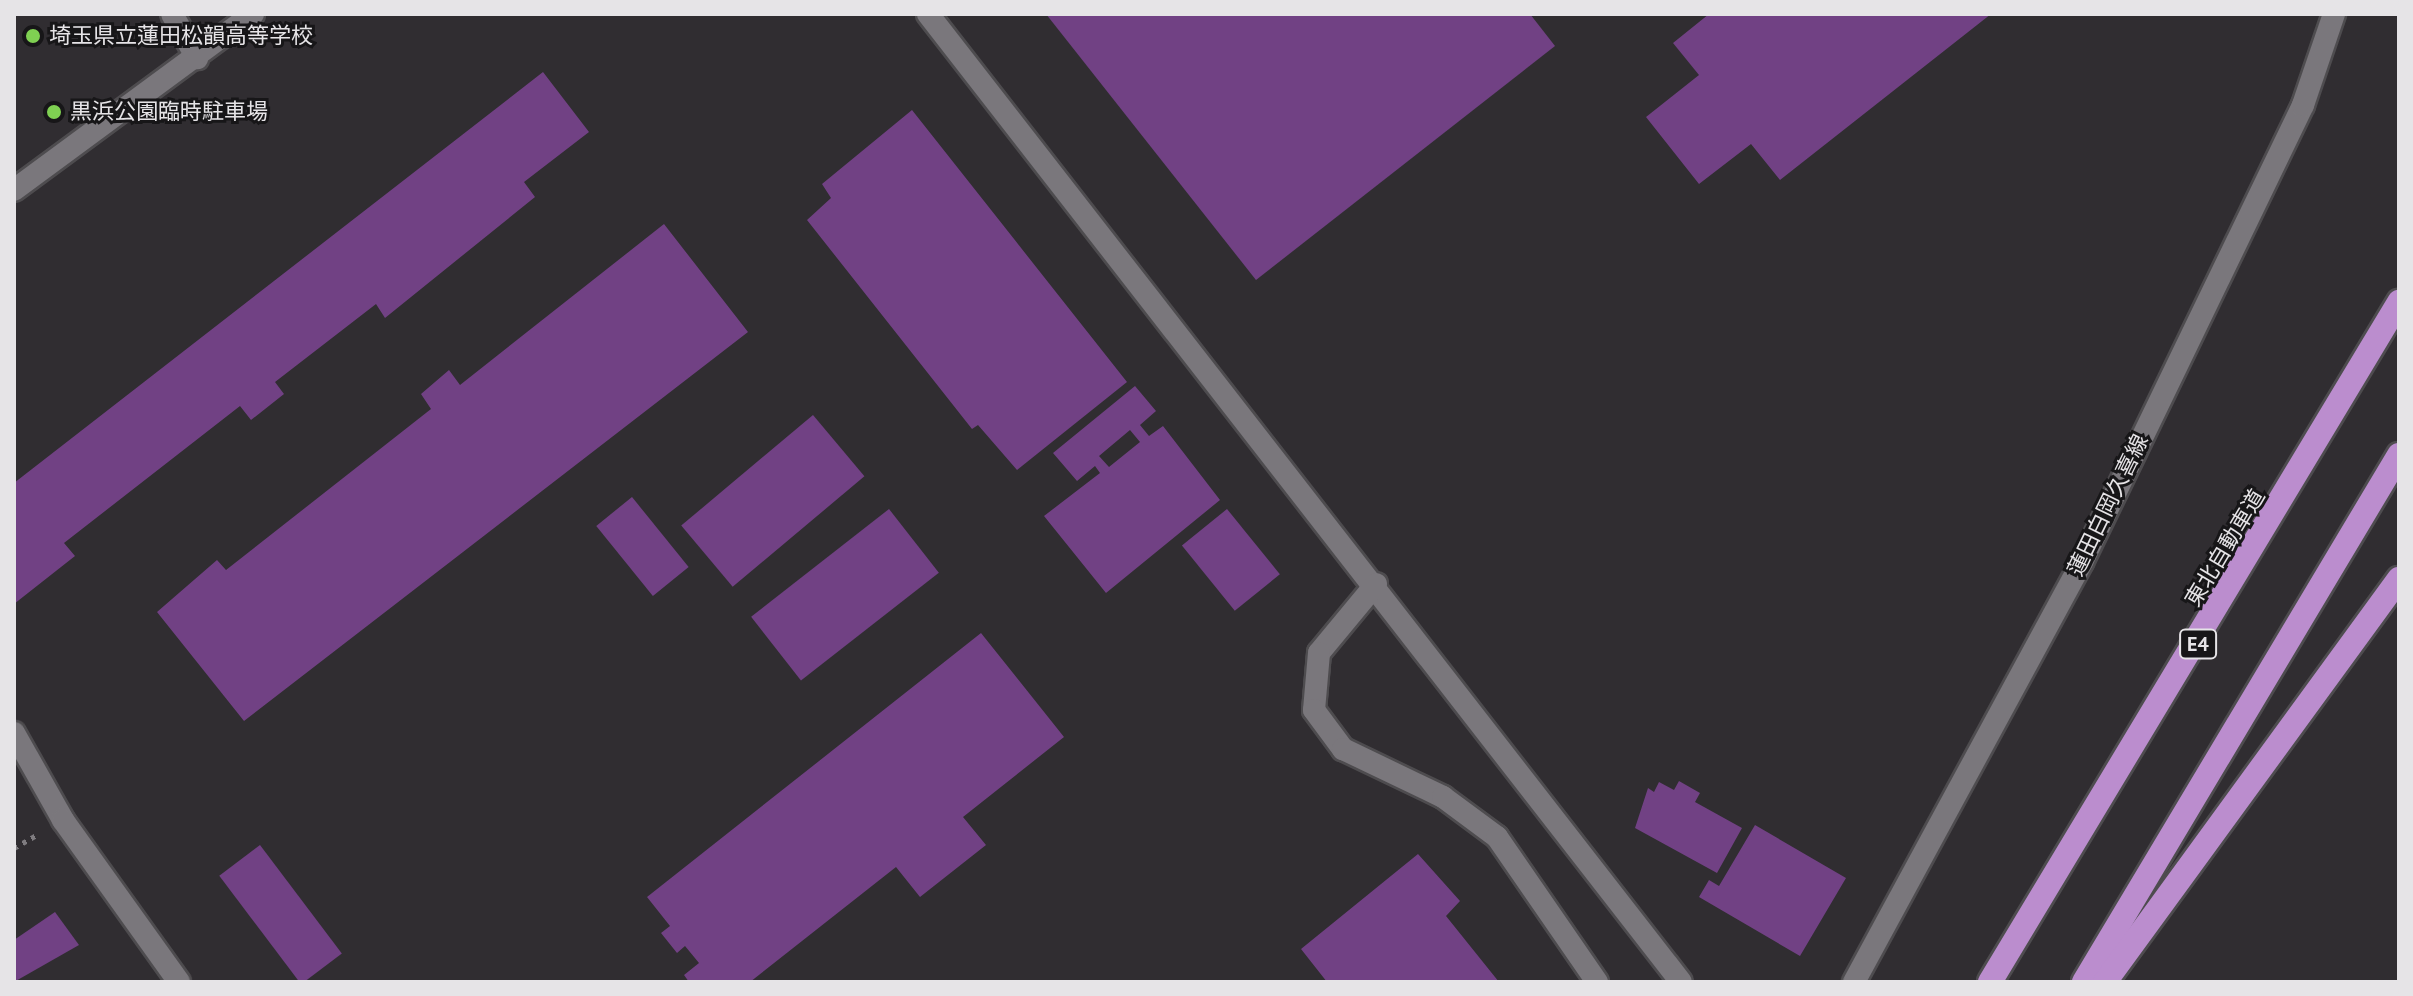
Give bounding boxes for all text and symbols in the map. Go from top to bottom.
place label: 埼玉県立蓮田松韻高等学校 [49,23,313,49]
marker: 埼玉県立蓮田松韻高等学校 [24,27,42,45]
place label: 黒浜公園臨時駐車場 [70,99,268,125]
marker: 黒浜公園臨時駐車場 [45,103,63,121]
street label: 蓮田白岡久喜線 [2062,430,2154,580]
street label: 東北自動車道 [2180,485,2270,611]
road number: E4 [2178,628,2218,660]

